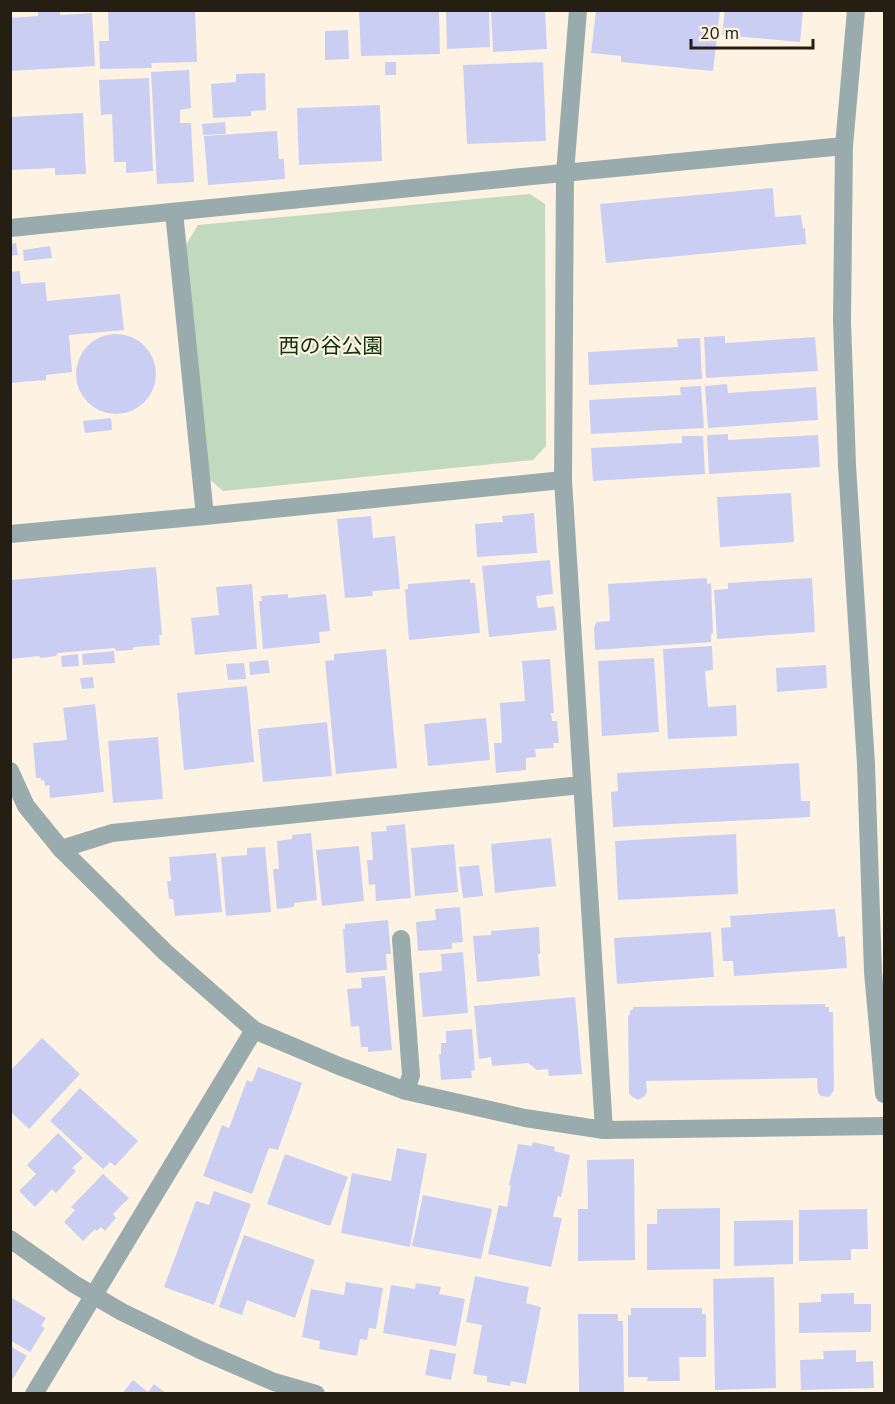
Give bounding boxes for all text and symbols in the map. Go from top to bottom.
scale bar [691,12,812,50]
text: 20 m [700,21,739,44]
park label: 西の谷公園 [279,332,384,359]

